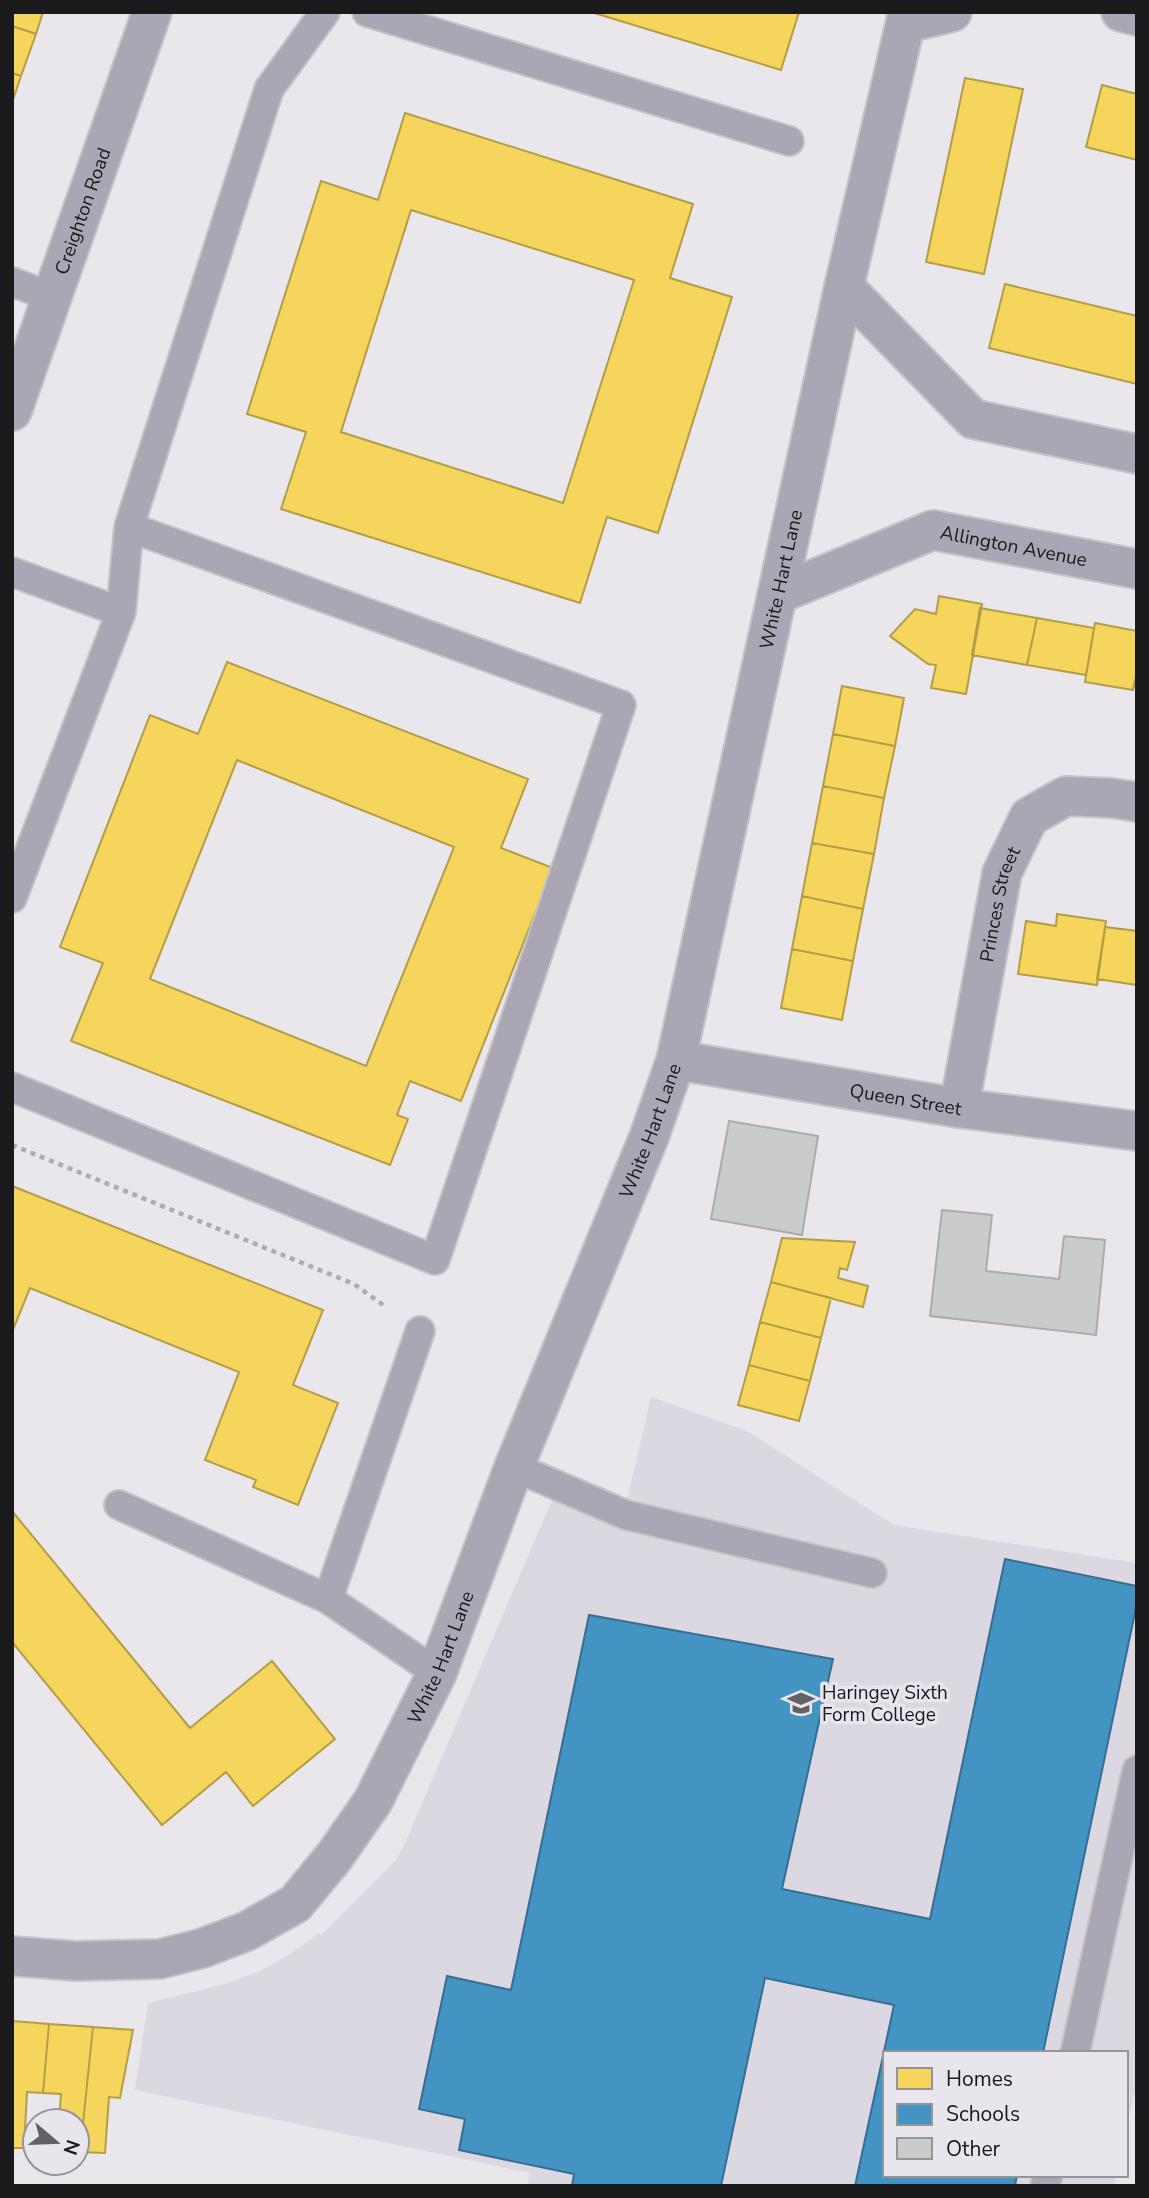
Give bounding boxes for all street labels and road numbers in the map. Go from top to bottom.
street label: Creighton Road [49,144,117,278]
street label: White Hart Lane [754,507,809,652]
street label: Allington Avenue [938,520,1089,573]
street label: Princes Street [974,842,1027,964]
street label: White Hart Lane [613,1060,688,1202]
street label: Queen Street [848,1078,964,1122]
street label: White Hart Lane [401,1587,481,1729]

